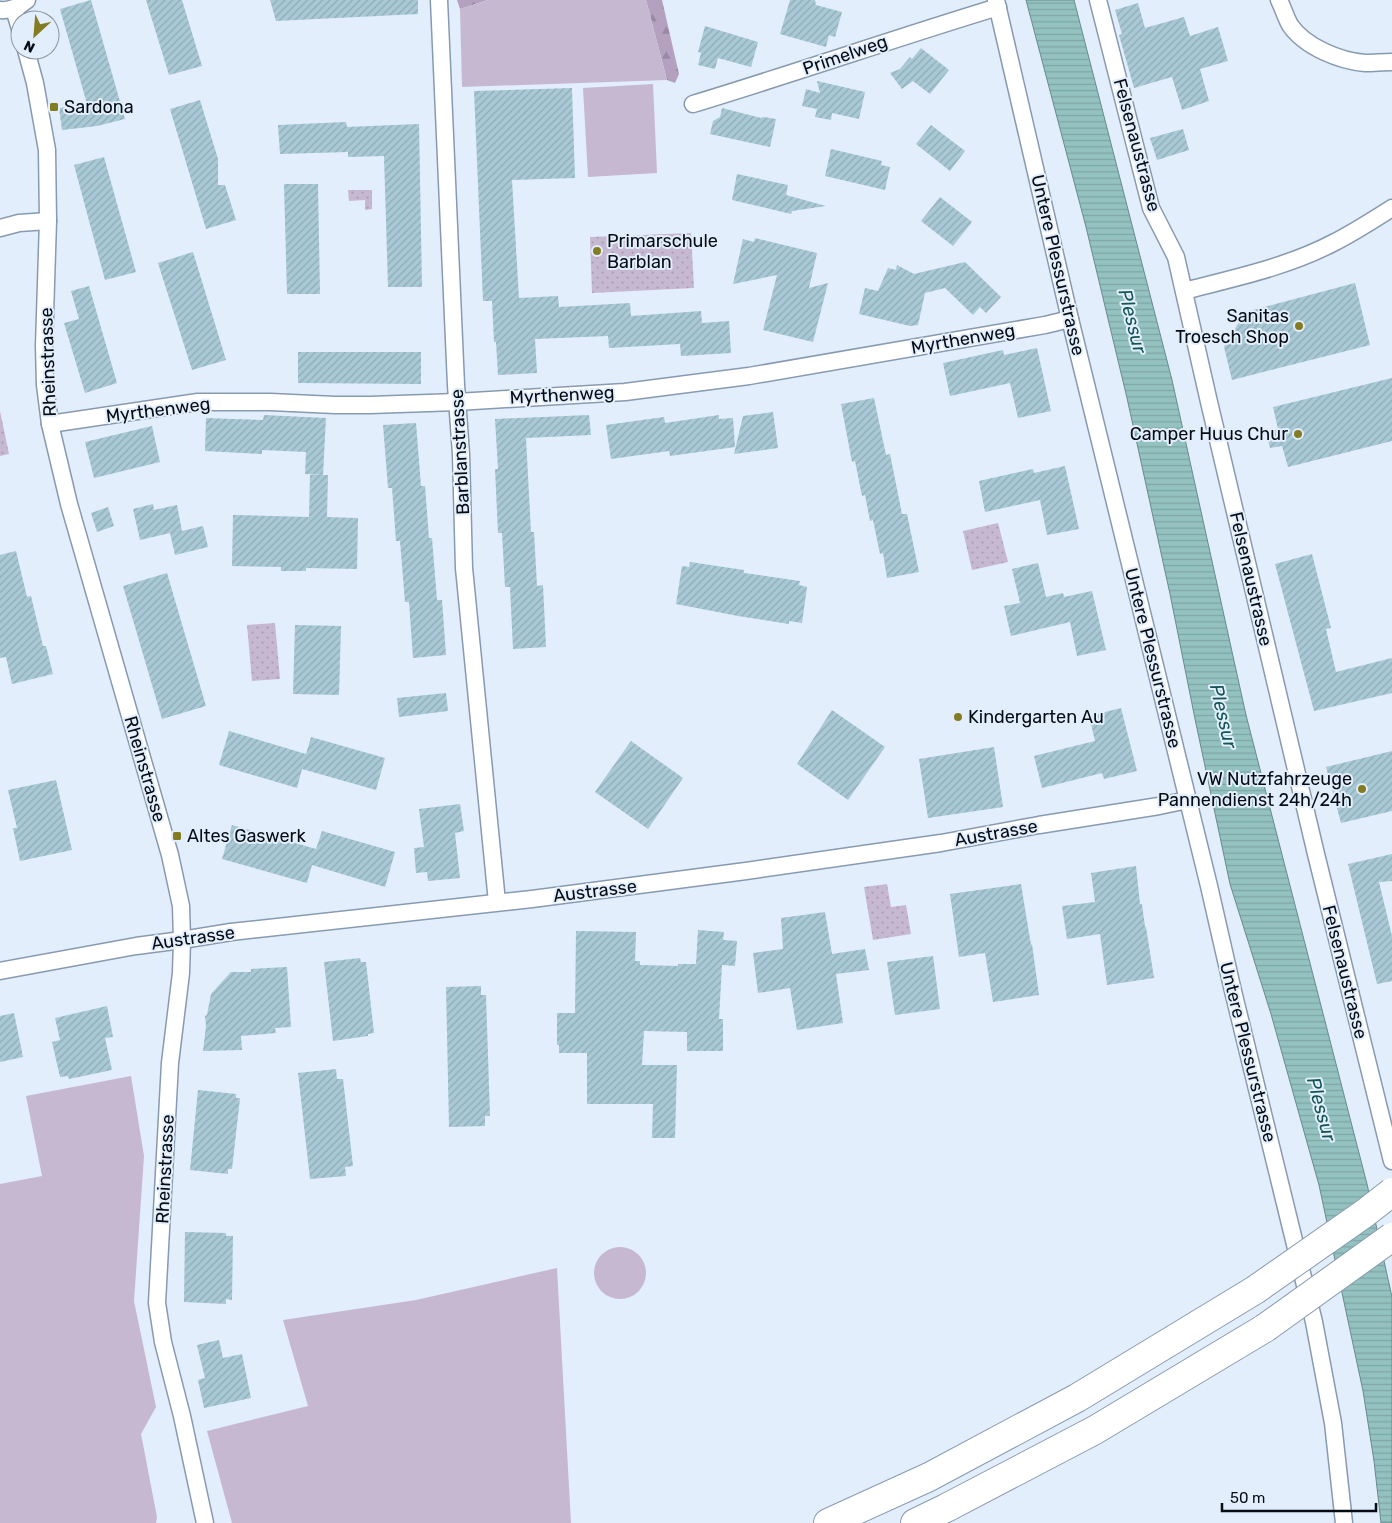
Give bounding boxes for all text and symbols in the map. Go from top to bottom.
north arrow [10,10,60,60]
street label: Primelweg [800,30,890,80]
text: N [21,36,38,56]
street label: Felsenaustrasse [1109,76,1165,214]
place label: Sardona [64,96,134,118]
marker: Sardona [48,101,60,113]
street label: Untere Plessurstrasse [1026,172,1090,358]
place label: Primarschule Barblan [607,230,718,273]
marker: Primarschule Barblan [591,245,603,257]
water label: Plessur [1113,287,1152,356]
place label: Sanitas Troesch Shop [1175,305,1289,348]
street label: Rheinstrasse [35,307,61,417]
street label: Myrthenweg [909,319,1017,359]
marker: Sanitas Troesch Shop [1293,320,1305,332]
street label: Myrthenweg [509,381,615,409]
street label: Barblanstrasse [446,389,474,515]
street label: Myrthenweg [105,393,211,427]
place label: Camper Huus Chur [1130,423,1288,445]
marker: Camper Huus Chur [1292,428,1304,440]
street label: Felsenaustrasse [1225,510,1277,648]
street label: Untere Plessurstrasse [1120,566,1186,750]
water label: Plessur [1205,682,1242,751]
place label: Kindergarten Au [968,706,1104,728]
marker: Kindergarten Au [952,711,964,723]
street label: Rheinstrasse [119,713,171,825]
place label: VW Nutzfahrzeuge Pannendienst 24h/24h [1158,768,1352,811]
marker: VW Nutzfahrzeuge Pannendienst 24h/24h [1356,783,1368,795]
street label: Austrasse [953,815,1039,851]
place label: Altes Gaswerk [187,825,306,847]
marker: Altes Gaswerk [171,830,183,842]
street label: Austrasse [552,875,638,907]
street label: Felsenaustrasse [1318,903,1372,1041]
street label: Austrasse [150,921,236,955]
street label: Untere Plessurstrasse [1215,960,1281,1144]
water label: Plessur [1302,1075,1341,1144]
street label: Rheinstrasse [151,1114,179,1224]
scale bar [1222,1480,1376,1512]
text: 50 m [1230,1489,1265,1507]

